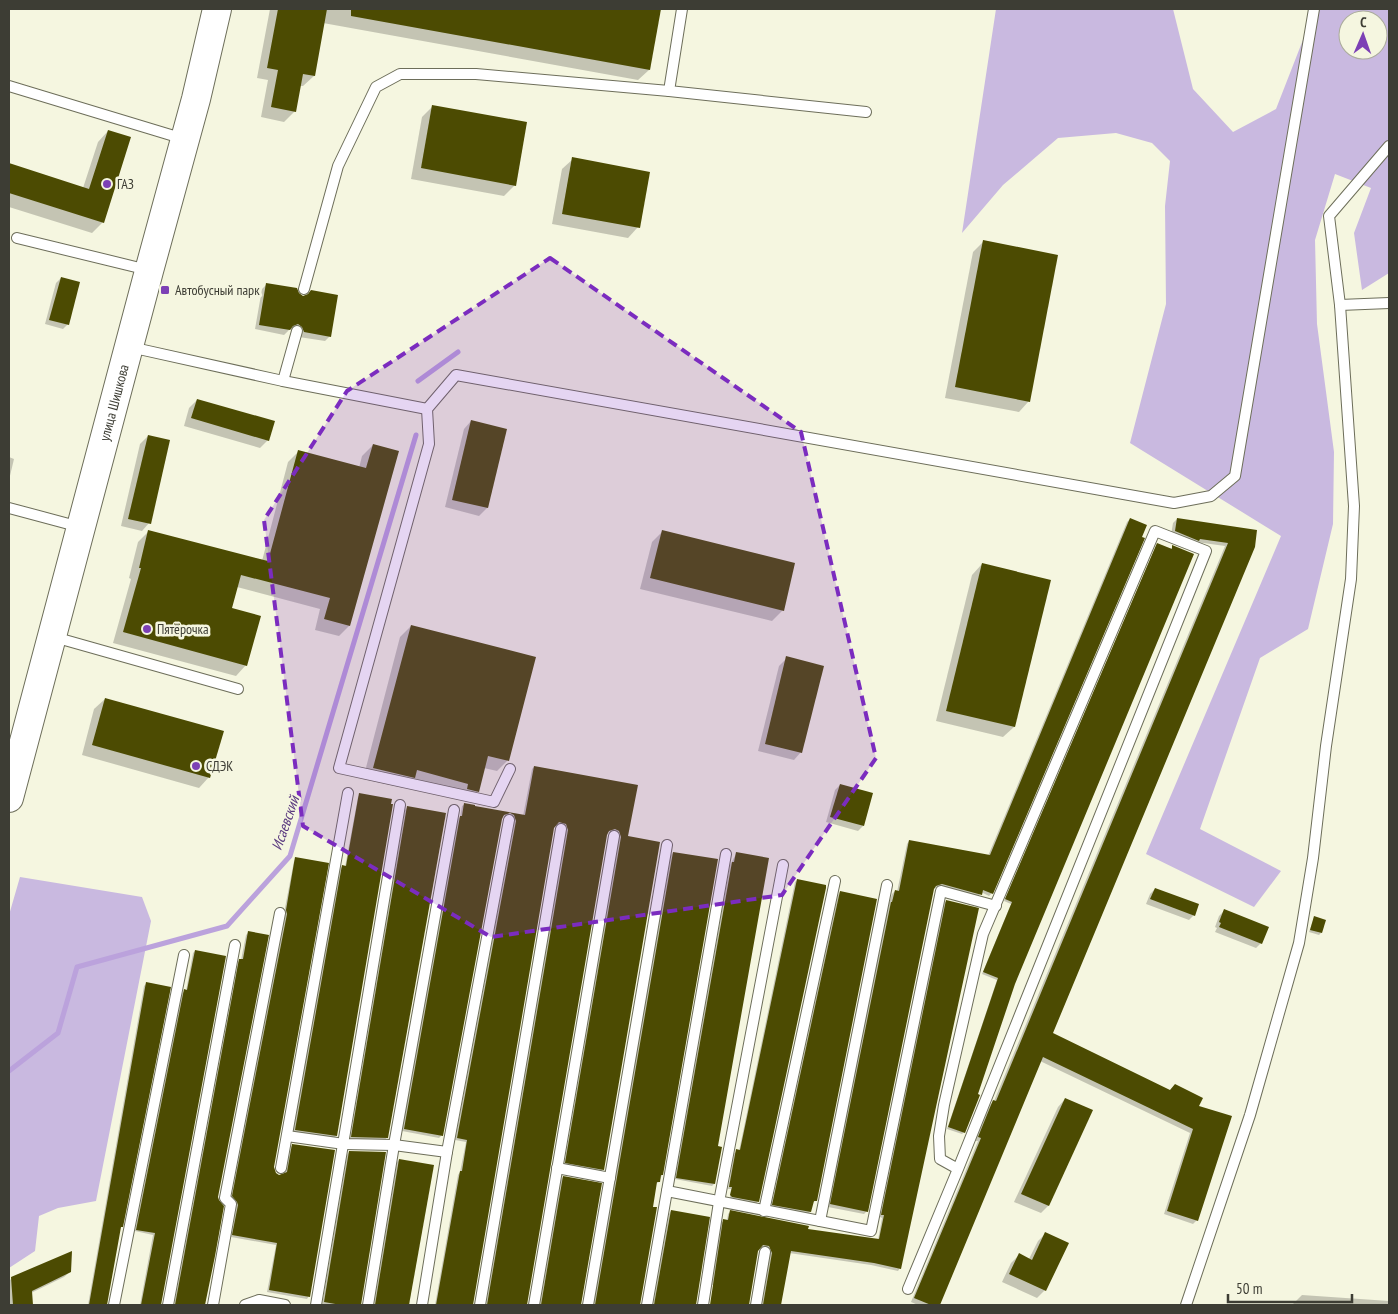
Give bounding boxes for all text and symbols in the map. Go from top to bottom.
north arrow [1338,10,1388,60]
text: С [1360,13,1368,31]
place label: ГАЗ [117,175,134,193]
marker: ГАЗ [101,178,113,190]
place label: Автобусный парк [175,281,260,299]
marker: Автобусный парк [159,284,171,296]
street label: улица Шишкова [95,362,133,443]
place label: Пятёрочка [157,620,209,638]
marker: Пятёрочка [141,623,153,635]
place label: СДЭК [206,757,233,775]
marker: СДЭК [190,760,202,772]
water label: Исаевский [267,792,304,853]
scale bar [1228,1272,1352,1304]
text: 50 m [1236,1279,1262,1298]

